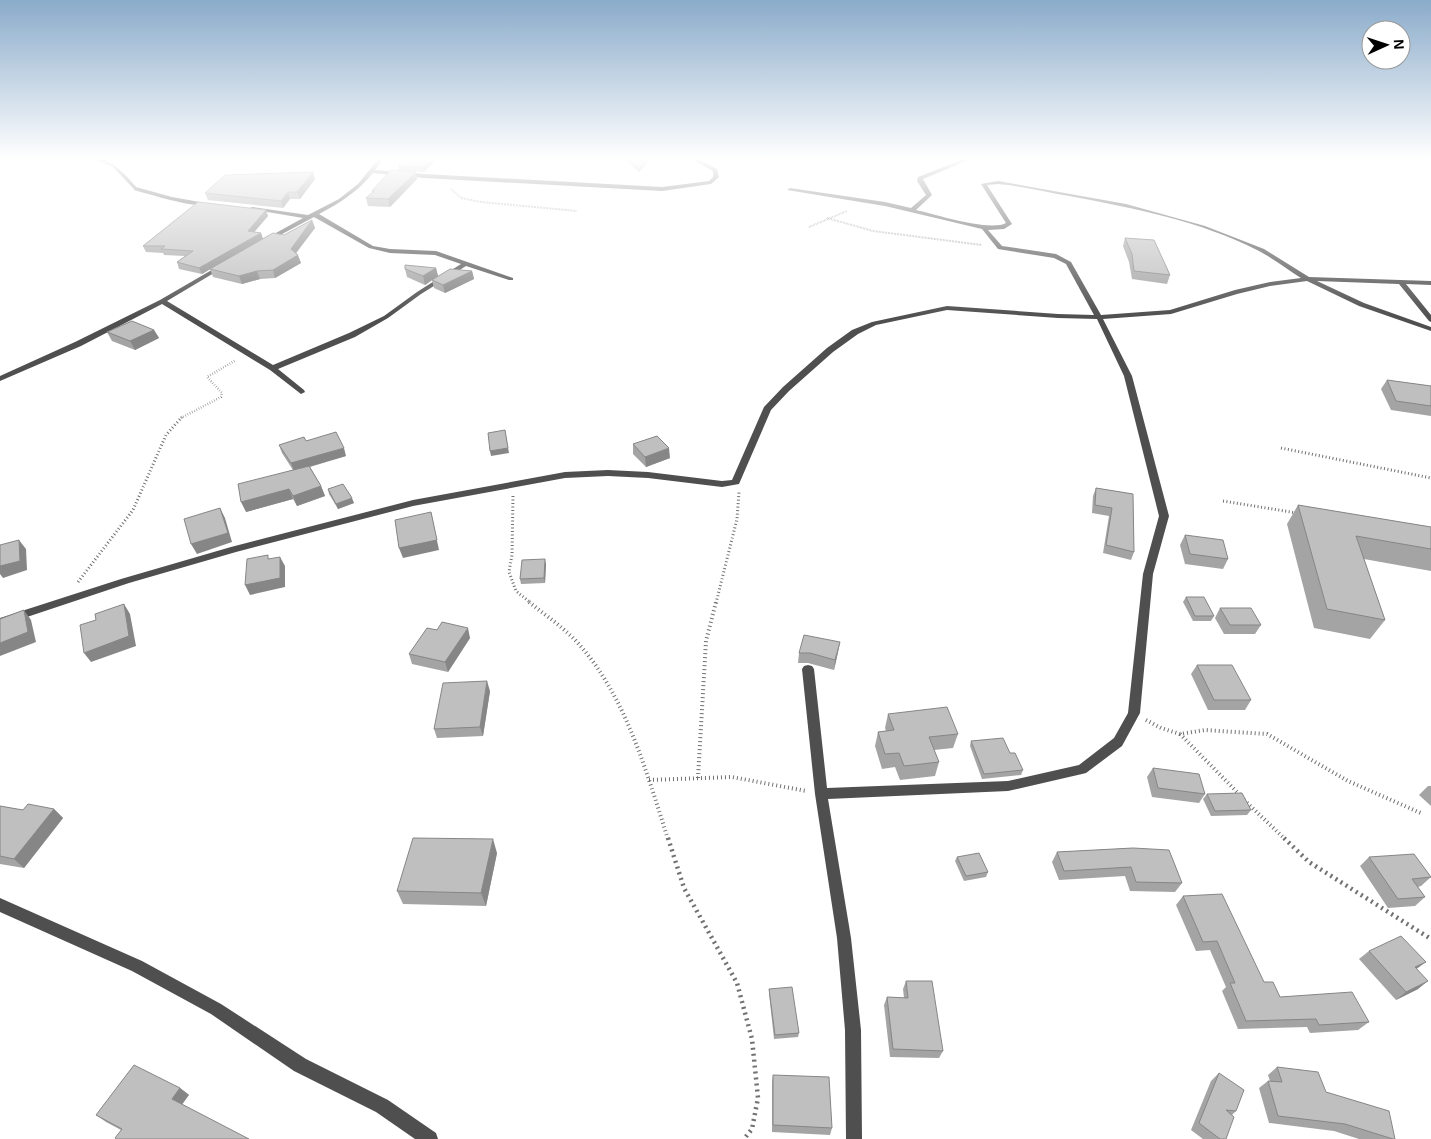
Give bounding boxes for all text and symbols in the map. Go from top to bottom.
north arrow [1361,20,1411,70]
text: N [1391,39,1407,50]

